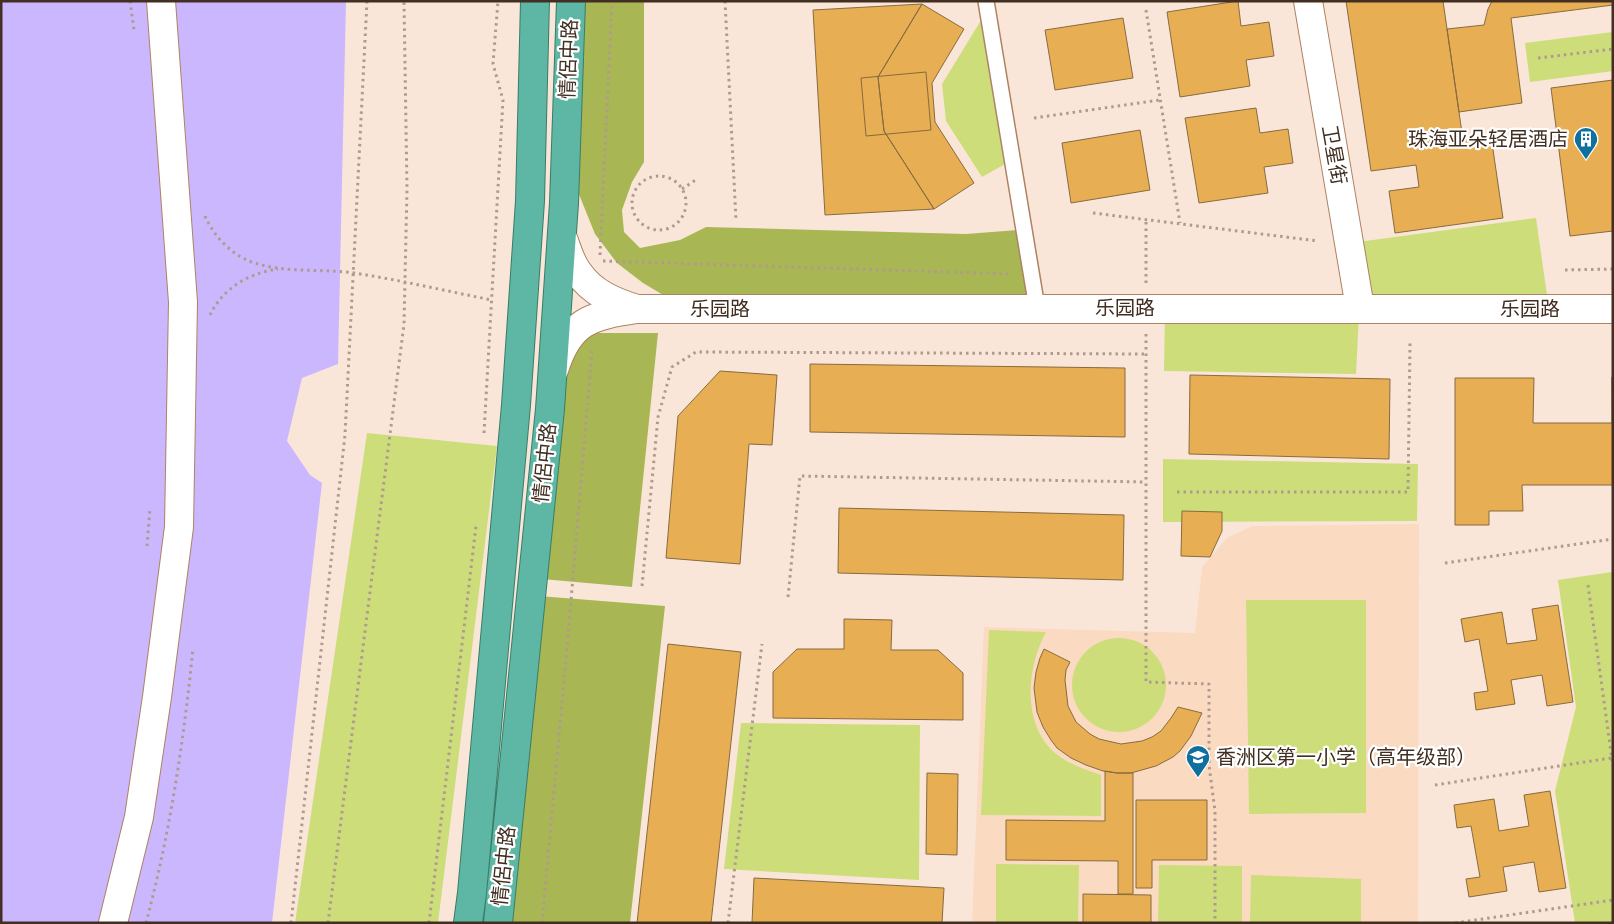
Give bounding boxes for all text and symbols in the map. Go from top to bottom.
street label: 情侶中路 [553,19,585,99]
street label: 卫星街 [1315,123,1353,187]
place label: 珠海亚朵轻居酒店 [1408,125,1568,154]
building icon: 珠海亚朵轻居酒店 [1573,126,1599,160]
street label: 乐园路 [1095,294,1155,323]
street label: 乐园路 [690,295,750,324]
street label: 乐园路 [1500,295,1560,324]
street label: 情侶中路 [526,422,564,504]
place label: 香洲区第一小学（高年级部） [1216,743,1476,772]
school or university icon: 香洲区第一小学（高年级部） [1185,744,1211,778]
street label: 情侶中路 [485,825,523,907]

